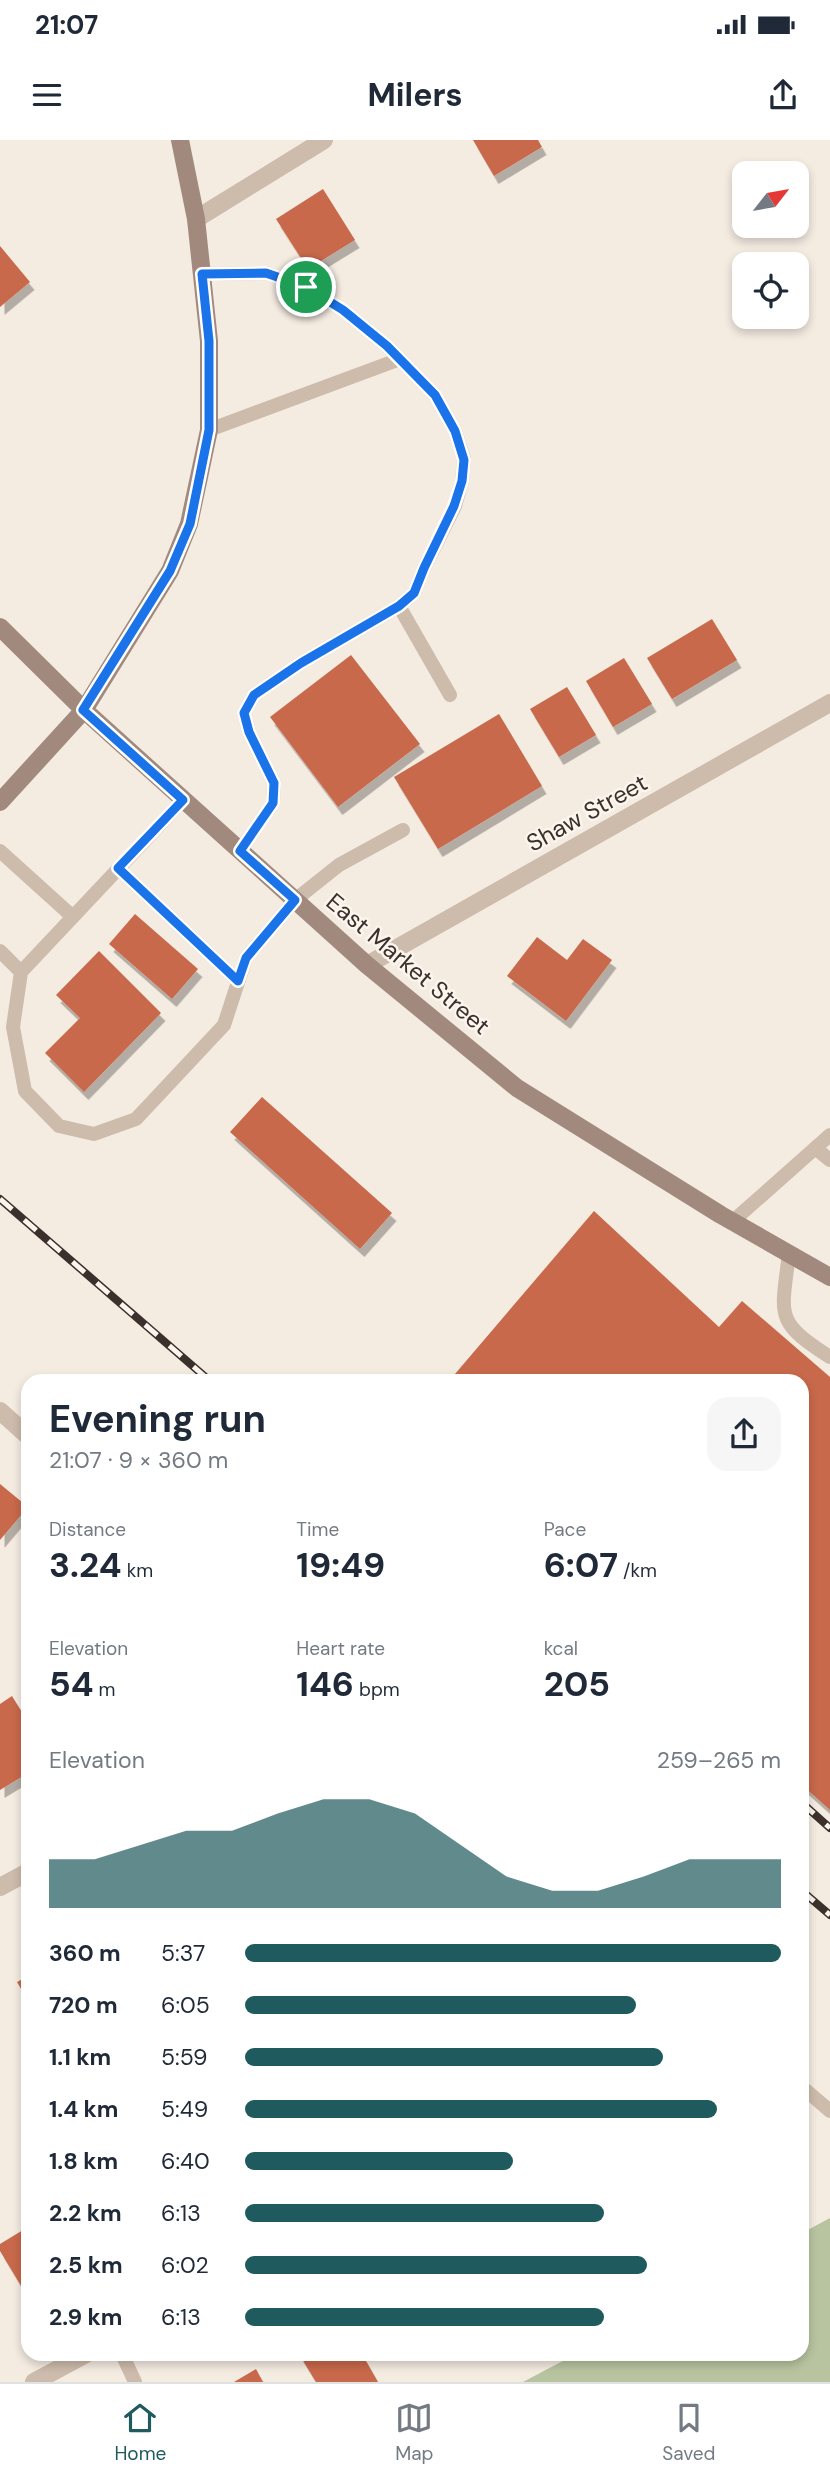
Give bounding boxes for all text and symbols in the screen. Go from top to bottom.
text: 21:07 [35,8,98,42]
text: Milers [367,74,463,116]
icon: menu [28,76,66,114]
icon: share [764,76,802,114]
north arrow [732,161,808,238]
map controls [732,161,809,329]
button: locate [732,252,809,329]
pin [276,257,336,317]
icon: arrive [287,268,325,306]
street label: Shaw Street [521,767,653,858]
street label: East Market Street [320,886,497,1041]
text: Evening run [49,1394,266,1444]
button: share [707,1397,781,1471]
text: 21:07 · 9 × 360 m [49,1445,228,1475]
text: Distance [49,1517,126,1542]
text: Time [296,1517,339,1542]
text: Pace [544,1517,586,1542]
text: 3.24 [49,1542,122,1588]
text: 19:49 [296,1542,385,1588]
text: 6:07 [544,1542,618,1588]
text: km [122,1558,153,1583]
text: /km [618,1558,657,1583]
text: Elevation [49,1636,128,1661]
text: Heart rate [296,1636,385,1661]
text: kcal [544,1636,578,1661]
text: 54 [49,1661,94,1707]
text: 146 [296,1661,354,1707]
text: 205 [544,1661,610,1707]
text: m [94,1677,116,1702]
text: bpm [354,1677,400,1702]
text: Elevation [49,1745,145,1775]
text: 259–265 m [657,1745,781,1775]
text: 360 m [49,1938,121,1968]
text: 5:37 [161,1938,205,1968]
text: 720 m [49,1990,118,2020]
text: 6:05 [161,1990,210,2020]
text: 1.1 km [49,2042,111,2072]
text: 5:59 [161,2042,207,2072]
text: 1.4 km [49,2094,118,2124]
text: 5:49 [161,2094,208,2124]
text: 1.8 km [49,2146,118,2176]
text: 6:40 [161,2146,210,2176]
text: 2.2 km [49,2198,122,2228]
text: 6:13 [161,2198,201,2228]
text: 2.5 km [49,2250,123,2280]
text: 6:02 [161,2250,209,2280]
text: 2.9 km [49,2302,122,2332]
text: 6:13 [161,2302,201,2332]
tab: Home [114,2399,166,2466]
tab: Map [395,2399,433,2466]
tab: Saved [662,2399,716,2466]

